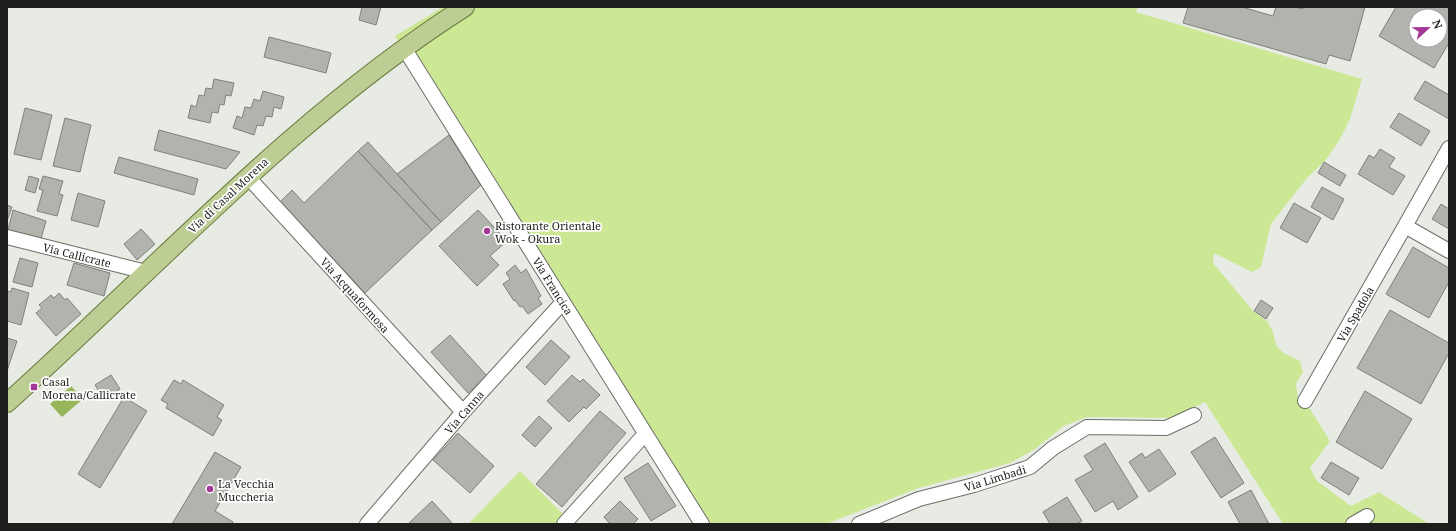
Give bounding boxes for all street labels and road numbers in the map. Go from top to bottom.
street label: Via di Casal Morena [185,154,271,236]
street label: Via Callicrate [41,239,113,271]
street label: Via Acquaformosa [317,254,393,336]
street label: Via Francica [529,254,577,318]
street label: Via Spadola [1333,284,1377,344]
street label: Via Canna [441,387,487,437]
street label: Via Limbadi [962,461,1028,495]

